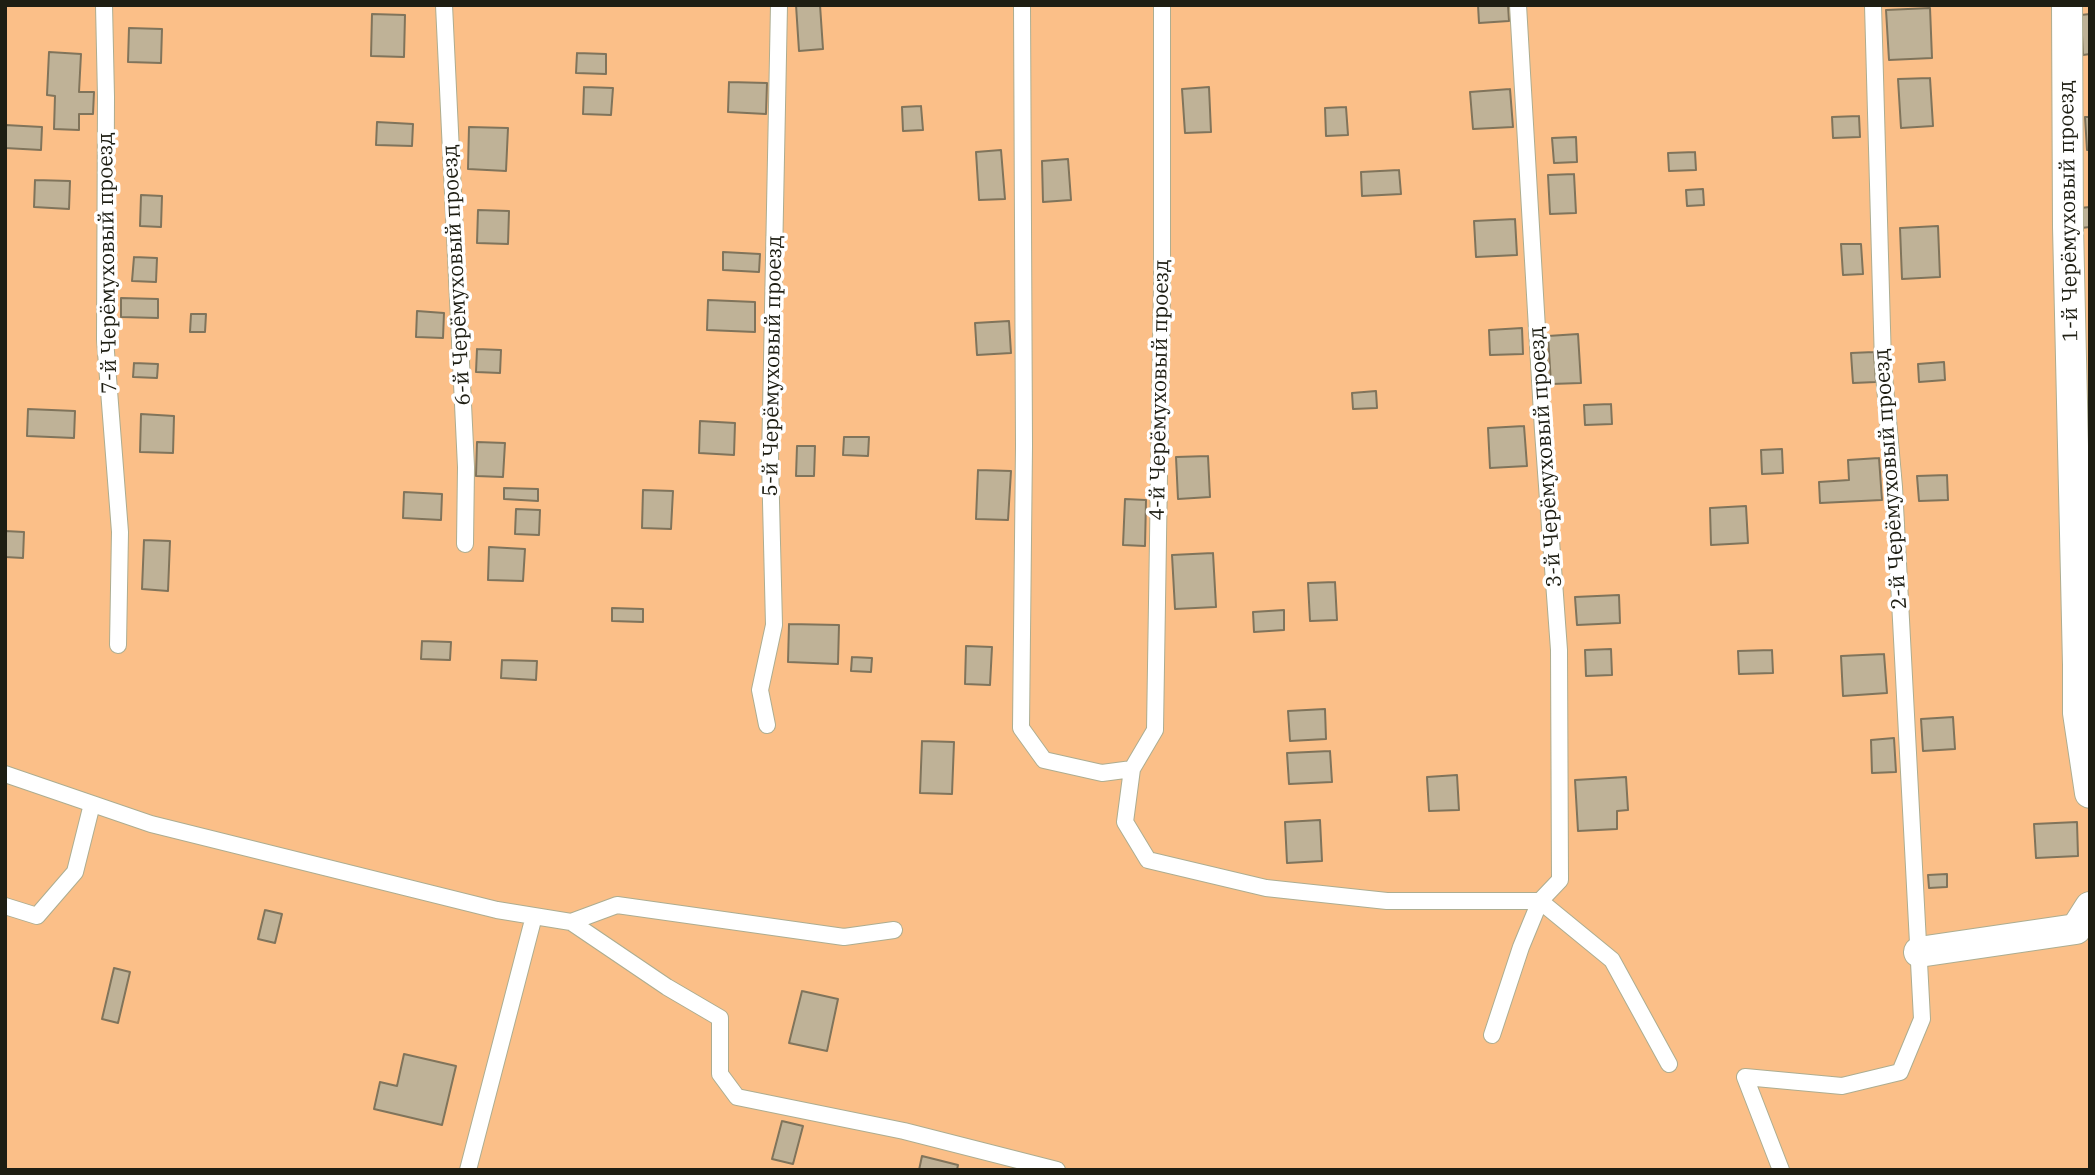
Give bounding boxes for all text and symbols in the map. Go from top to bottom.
street label: 1-й Черёмуховый проезд [2054,80,2084,342]
street label: 7-й Черёмуховый проезд [93,132,123,394]
street label: 6-й Черёмуховый проезд [438,144,476,406]
street label: 5-й Черёмуховый проезд [758,235,788,497]
street label: 4-й Черёмуховый проезд [1145,259,1175,521]
street label: 3-й Черёмуховый проезд [1524,326,1568,588]
street label: 2-й Черёмуховый проезд [1869,348,1913,610]

